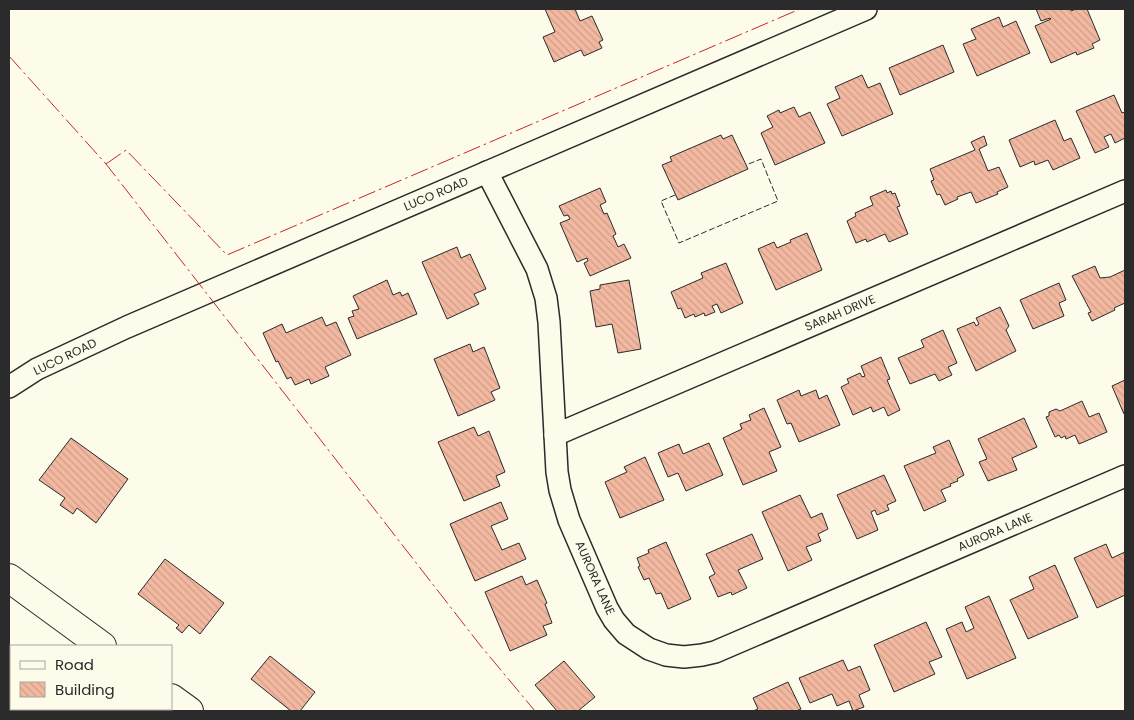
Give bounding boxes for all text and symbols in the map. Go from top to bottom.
street label: LUCO ROAD [401,172,471,215]
street label: SARAH DRIVE [802,290,878,335]
street label: LUCO ROAD [30,334,99,379]
street label: AURORA LANE [955,508,1035,555]
street label: AURORA LANE [572,538,619,618]
legend [10,645,172,710]
text: Road [55,654,94,675]
text: Building [55,679,115,700]

